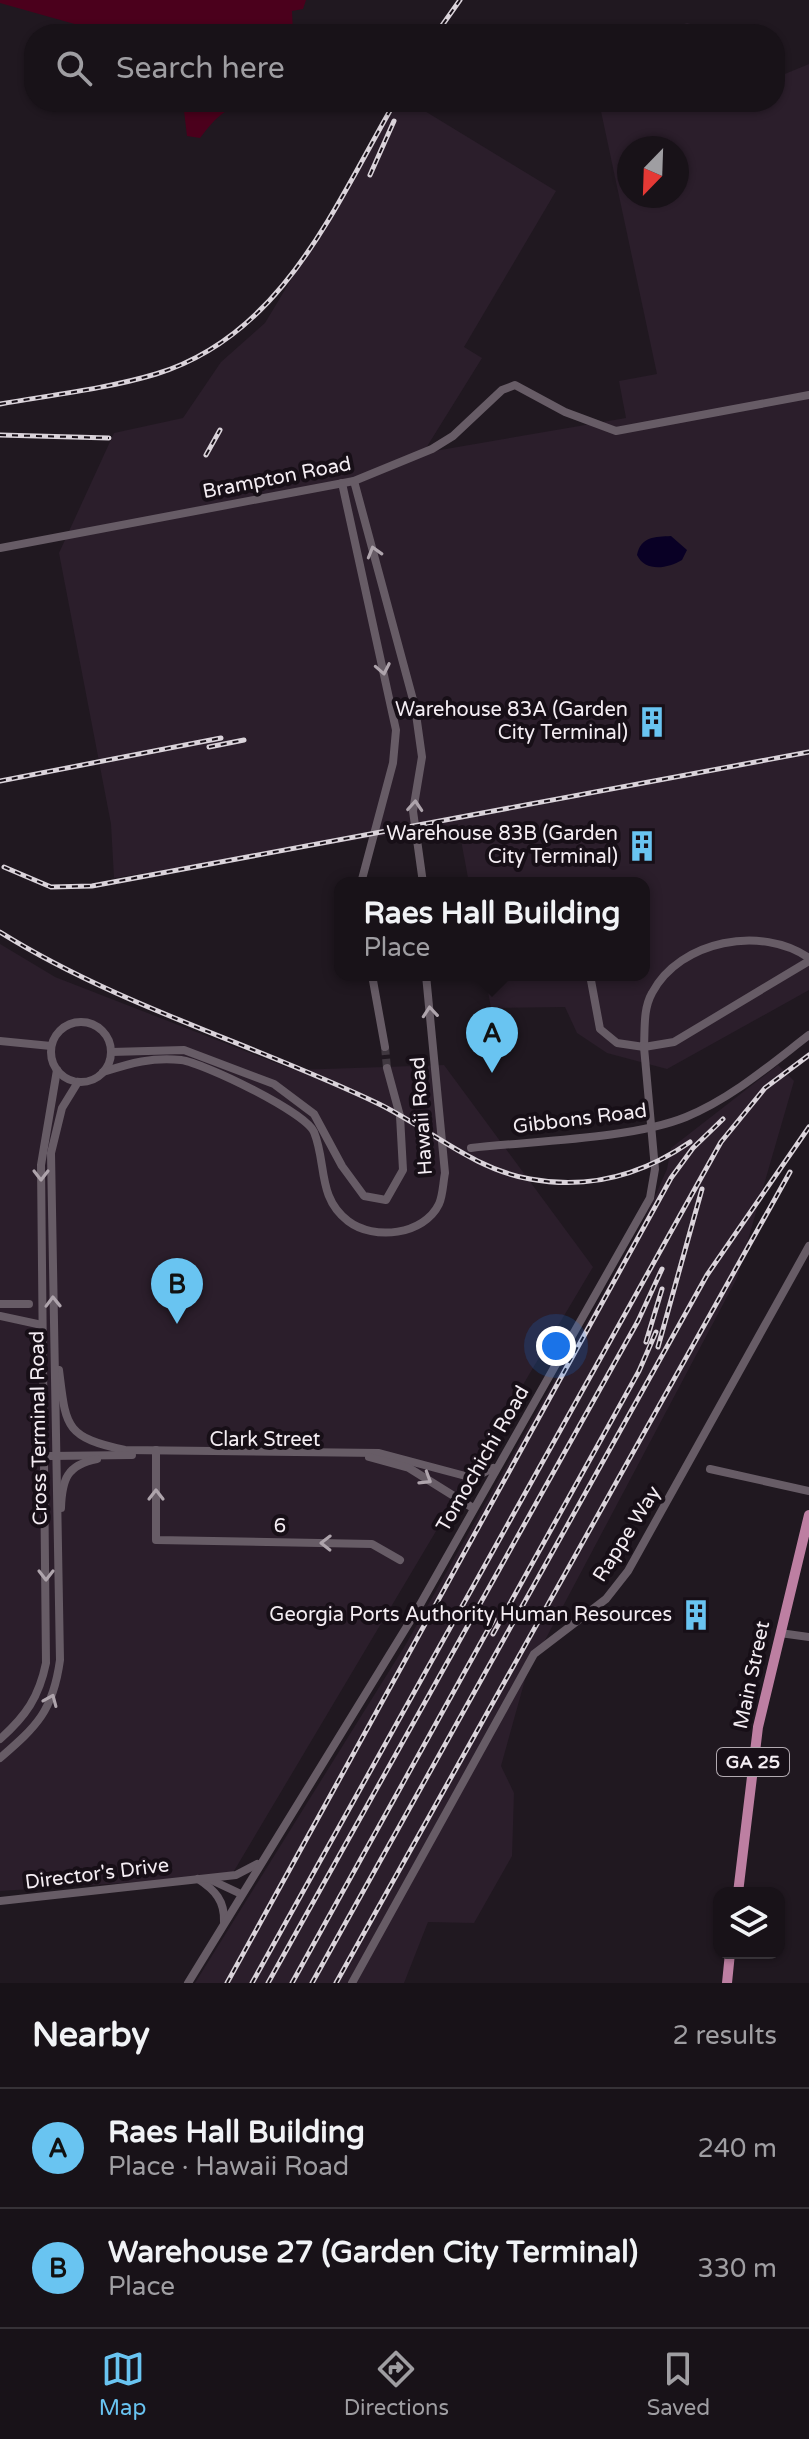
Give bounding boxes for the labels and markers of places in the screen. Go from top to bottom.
place label: Warehouse 83A (Garden City Terminal) [395,698,628,745]
building icon: Warehouse 83A (Garden City Terminal) [635,705,669,739]
place label: Warehouse 83B (Garden City Terminal) [386,822,618,869]
building icon: Warehouse 83B (Garden City Terminal) [625,829,659,863]
pin: A [466,1007,518,1073]
pin: B [151,1258,203,1324]
building icon: Georgia Ports Authority Human Resources [679,1598,713,1632]
place label: Georgia Ports Authority Human Resources [269,1603,672,1627]

